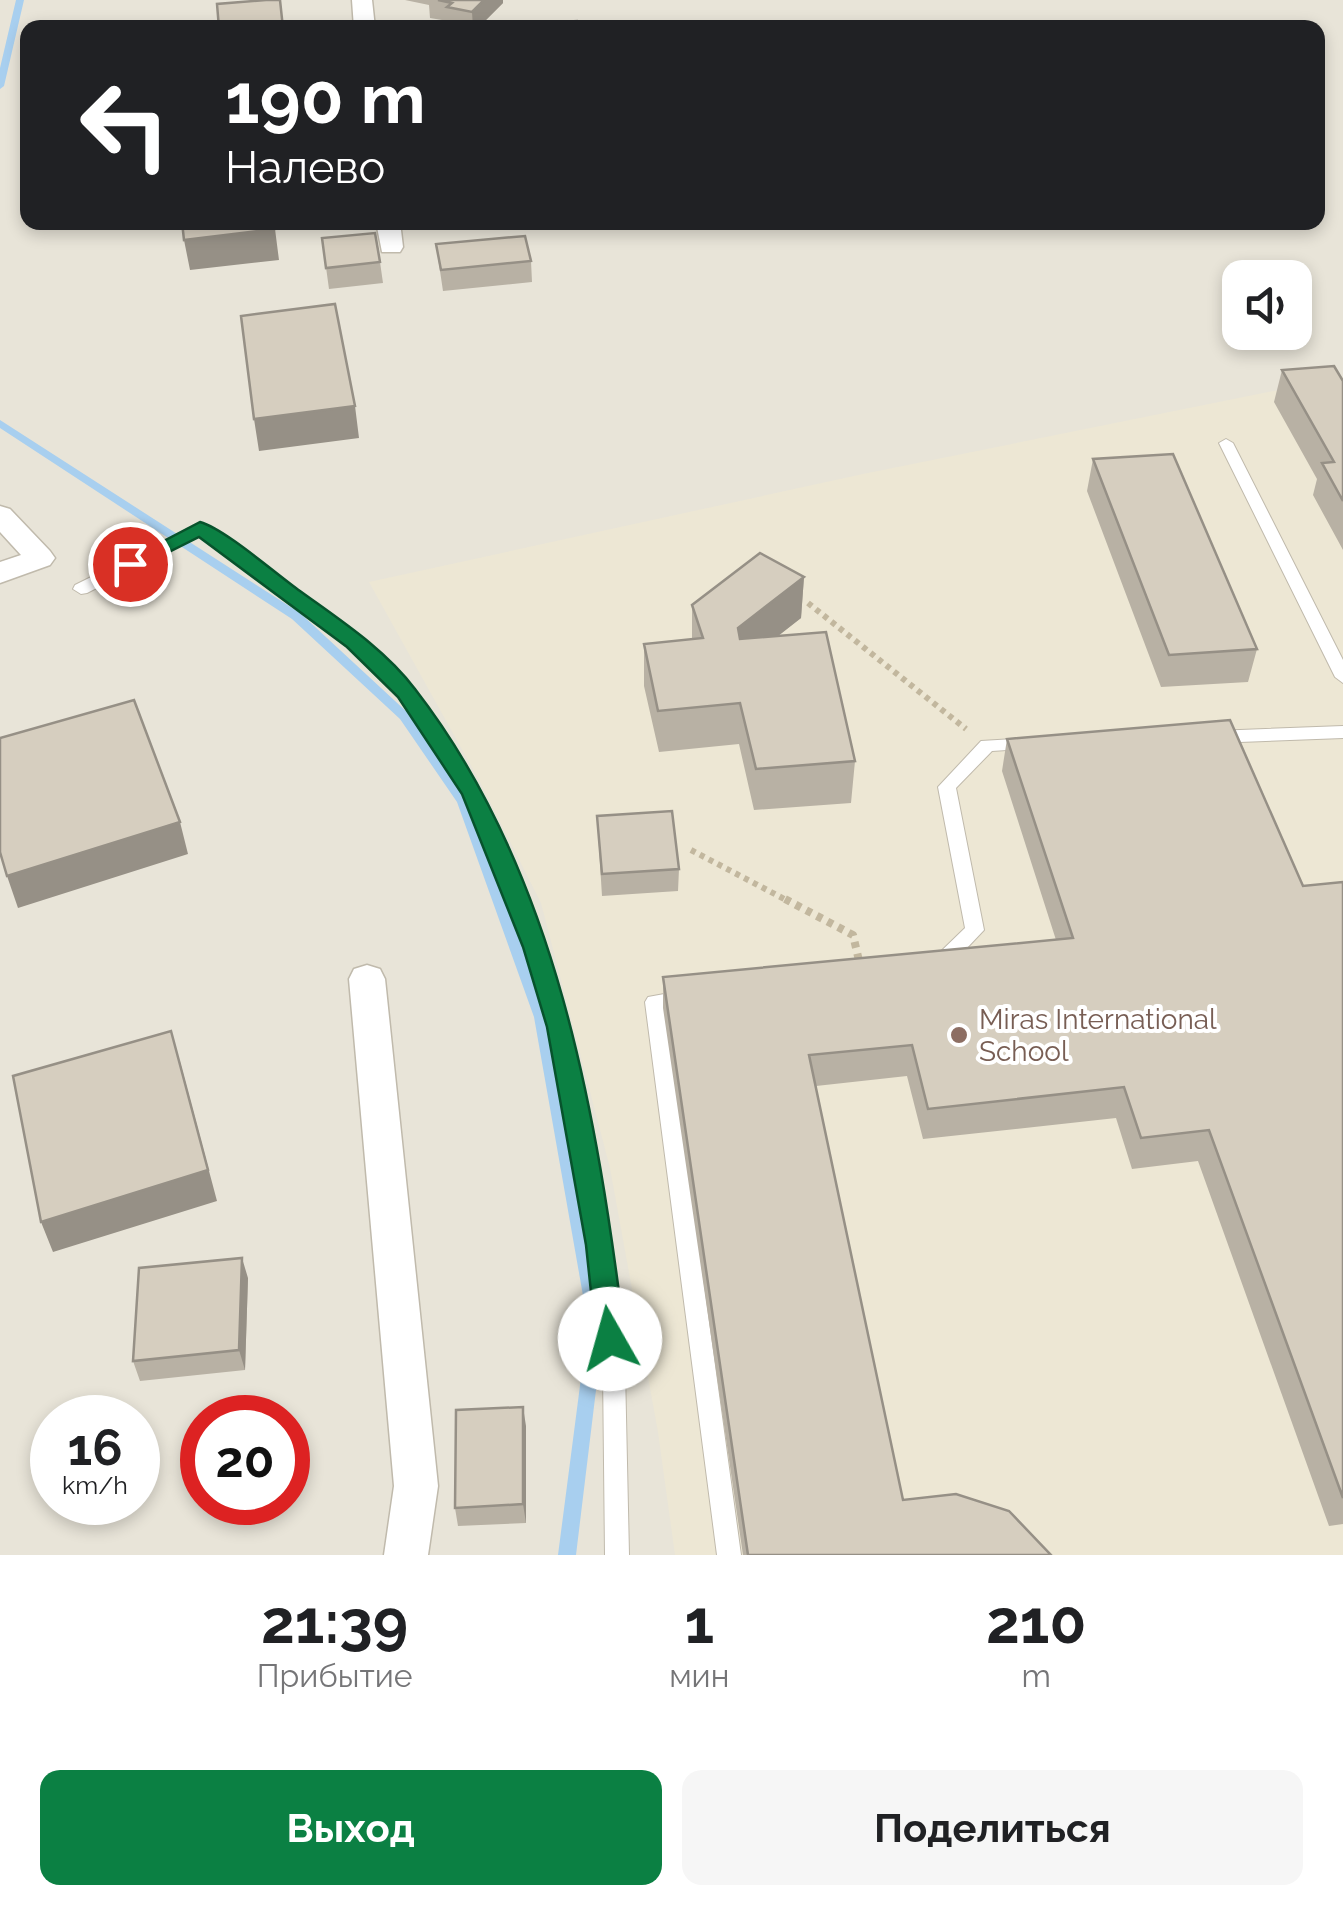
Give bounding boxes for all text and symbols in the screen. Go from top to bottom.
text: 190 m [225,57,426,139]
icon: left [60,60,190,190]
text: Налево [225,141,385,194]
map controls [1222,260,1312,350]
button: sound [1222,260,1312,350]
pin [88,522,173,607]
icon: arrive [103,537,158,592]
place label: Miras International School [979,1003,1217,1068]
marker: Miras International School [948,1024,970,1046]
position arrow [558,1287,662,1391]
speed limit sign: 20 [180,1395,310,1525]
text: 16 [67,1418,123,1477]
text: km/h [62,1470,128,1500]
text: 21:39 [261,1587,408,1657]
text: 1 [684,1587,714,1657]
text: 210 [986,1587,1086,1657]
text: Прибытие [257,1657,413,1694]
text: мин [669,1657,729,1694]
text: m [1021,1657,1051,1694]
button: Выход [40,1770,662,1885]
button: Поделиться [682,1770,1303,1885]

